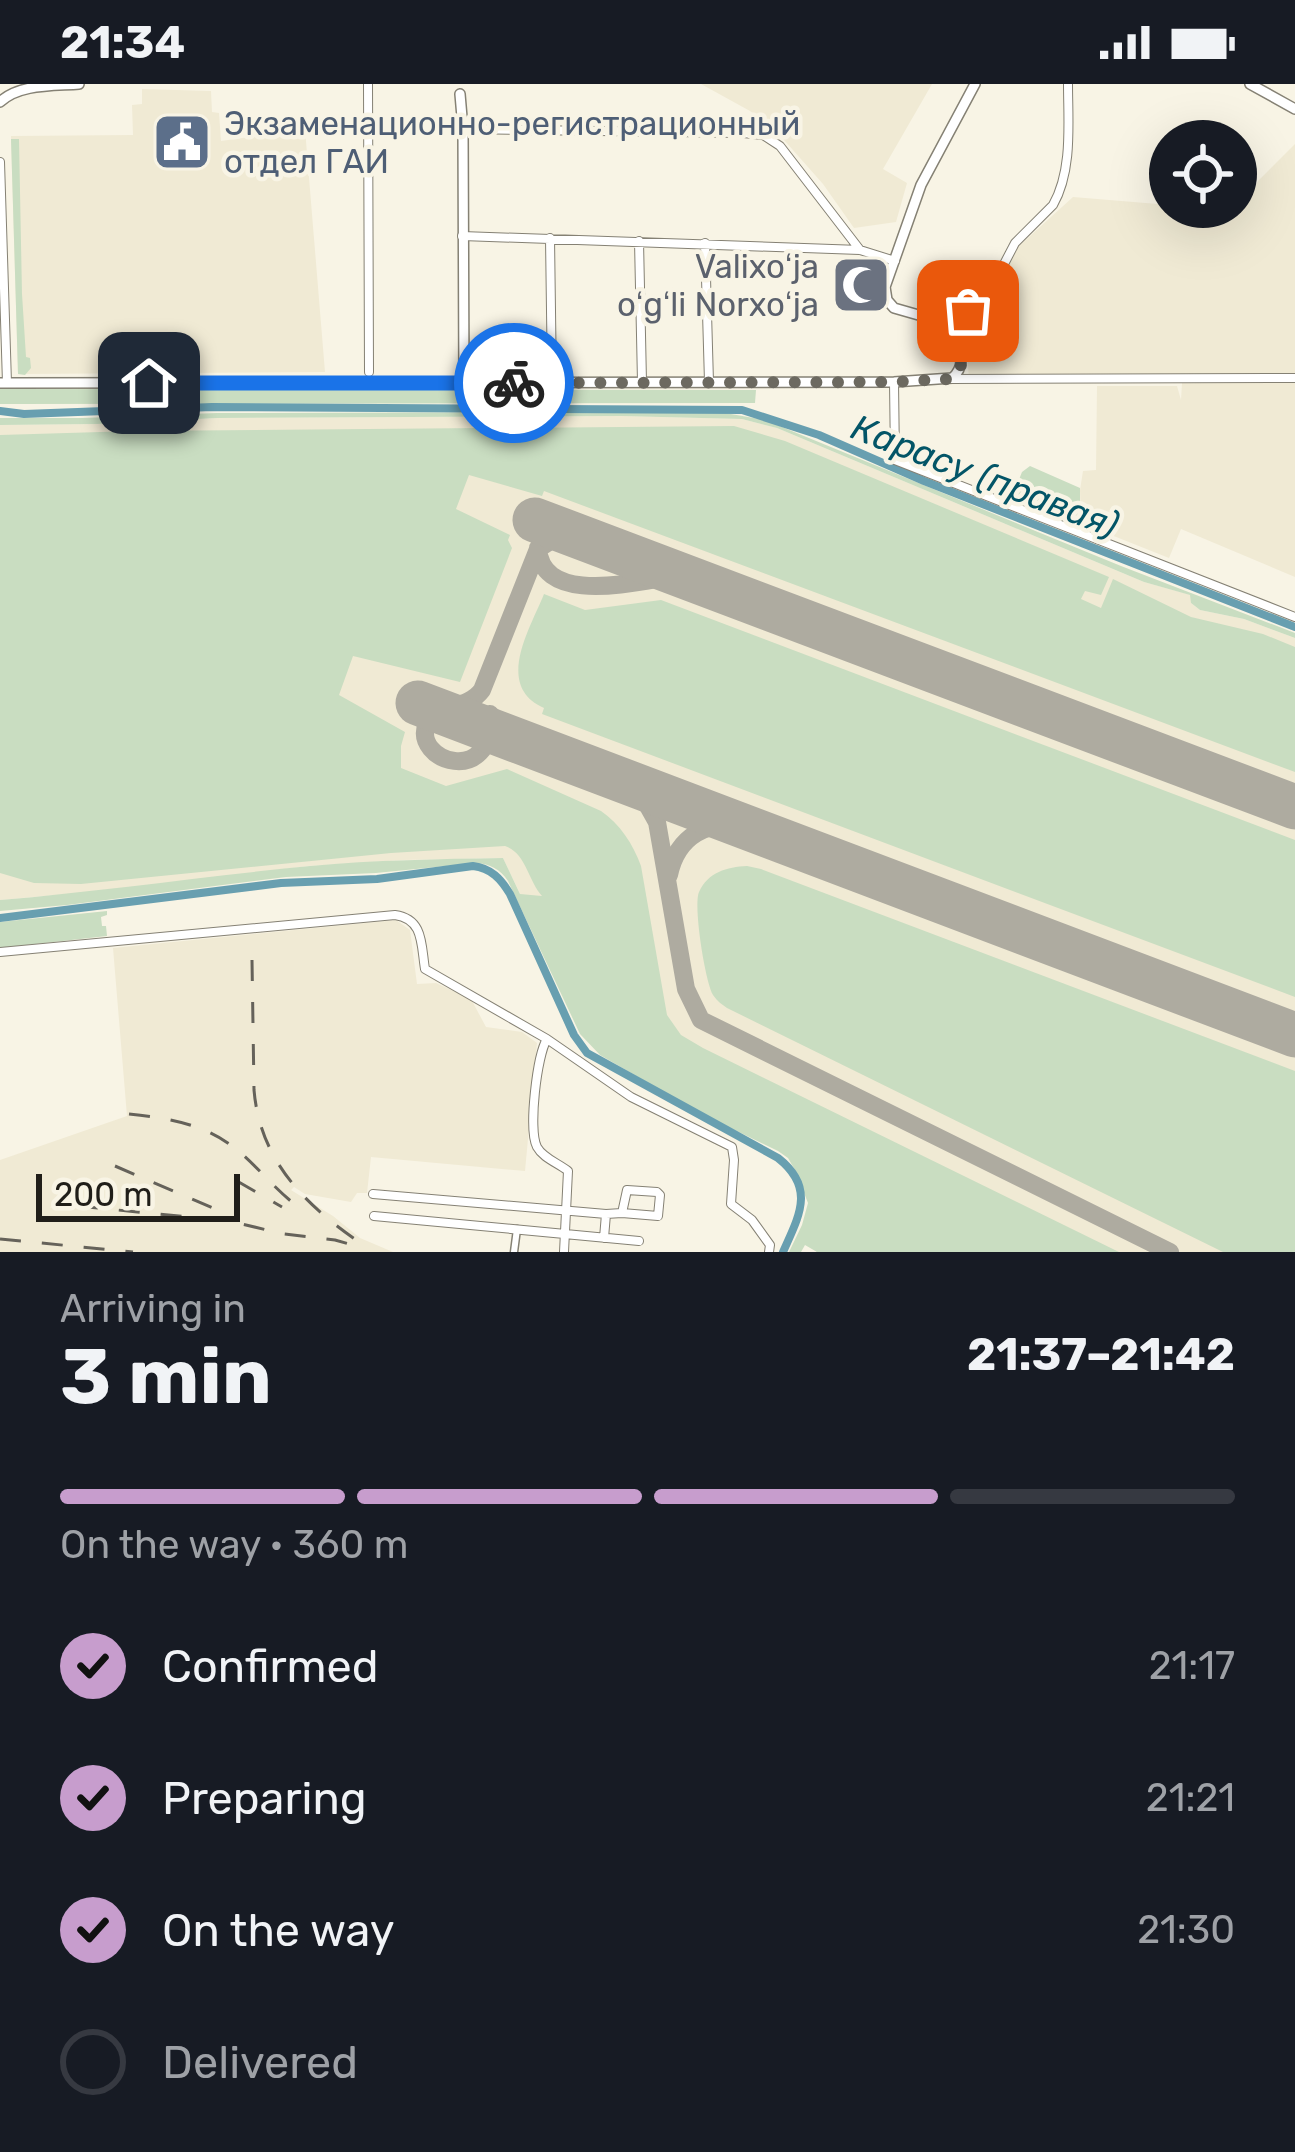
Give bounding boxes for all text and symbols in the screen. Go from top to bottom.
text: 21:34 [60,16,185,69]
place label: Экзаменационно-регистрационный отдел ГАИ [224,104,800,181]
public building icon: Экзаменационно-регистрационный отдел ГАИ [151,111,213,173]
map controls [1149,120,1257,228]
button: locate [1149,120,1257,228]
place label: Valixoʻja oʻgʻli Norxoʻja [617,247,819,324]
mosque icon: Valixoʻja oʻgʻli Norxoʻja [830,254,892,316]
pin [917,260,1019,362]
icon: bag [935,278,1001,344]
courier [454,323,574,443]
pin [98,332,200,434]
icon: home [116,350,182,416]
icon: bike [481,350,547,416]
water label: Карасу (правая) [845,405,1125,547]
scale bar [36,1168,240,1221]
text: 200 m [54,1175,153,1214]
text: Arriving in [60,1286,246,1332]
text: 21:37–21:42 [967,1328,1235,1381]
text: 3 min [60,1330,272,1423]
text: On the way · 360 m [60,1522,408,1568]
icon: check [60,1633,126,1699]
text: Confirmed [162,1640,379,1693]
text: 21:17 [1149,1643,1235,1689]
icon: check [60,1765,126,1831]
text: Preparing [162,1772,367,1825]
text: 21:21 [1146,1775,1235,1821]
icon: check [60,1897,126,1963]
text: On the way [162,1904,395,1957]
text: 21:30 [1137,1907,1235,1953]
text: Delivered [162,2036,358,2089]

